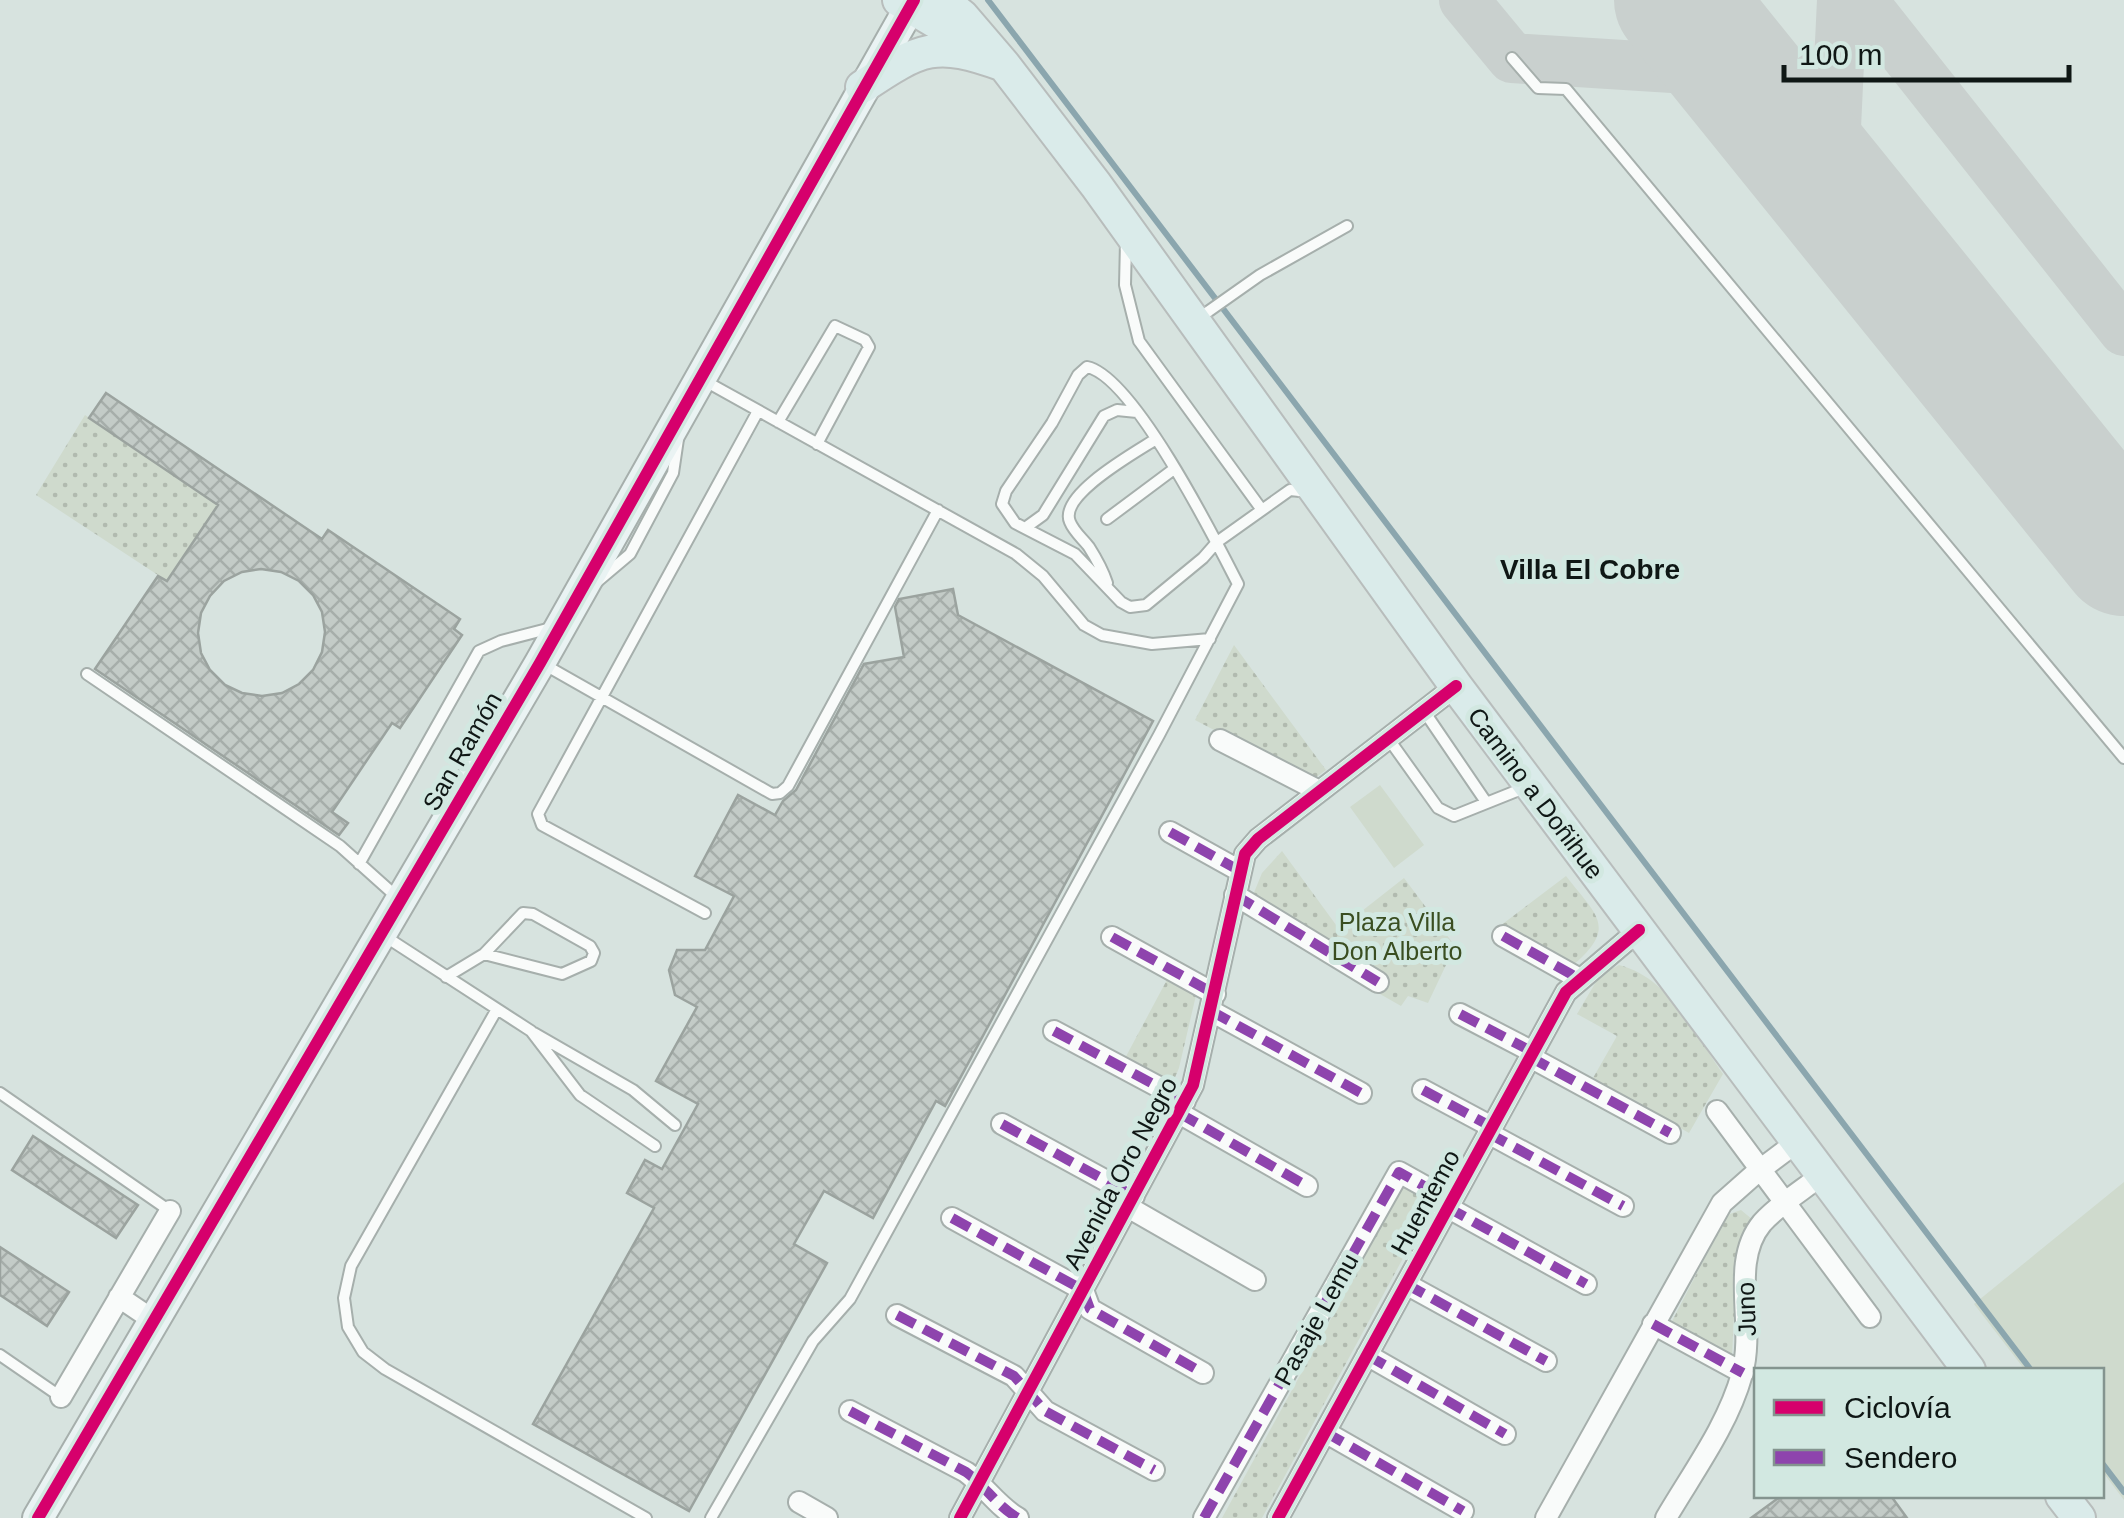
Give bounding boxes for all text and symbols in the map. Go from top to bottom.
scale bar [1784,20,2069,82]
text: 100 m [1799,38,1882,71]
district label: Villa El Cobre [1500,554,1680,585]
street label: San Ramón [417,687,507,815]
street label: Camino a Doñihue [1463,702,1609,884]
park label: Plaza Villa Don Alberto [1332,908,1462,965]
street label: Avenida Oro Negro [1058,1072,1182,1274]
street label: Huentemo [1385,1145,1465,1259]
street label: Pasaje Lemu [1268,1248,1364,1390]
street label: Juno [1731,1281,1761,1337]
legend [1754,1368,2104,1498]
text: Ciclovía [1844,1391,1951,1424]
text: Sendero [1844,1441,1957,1474]

